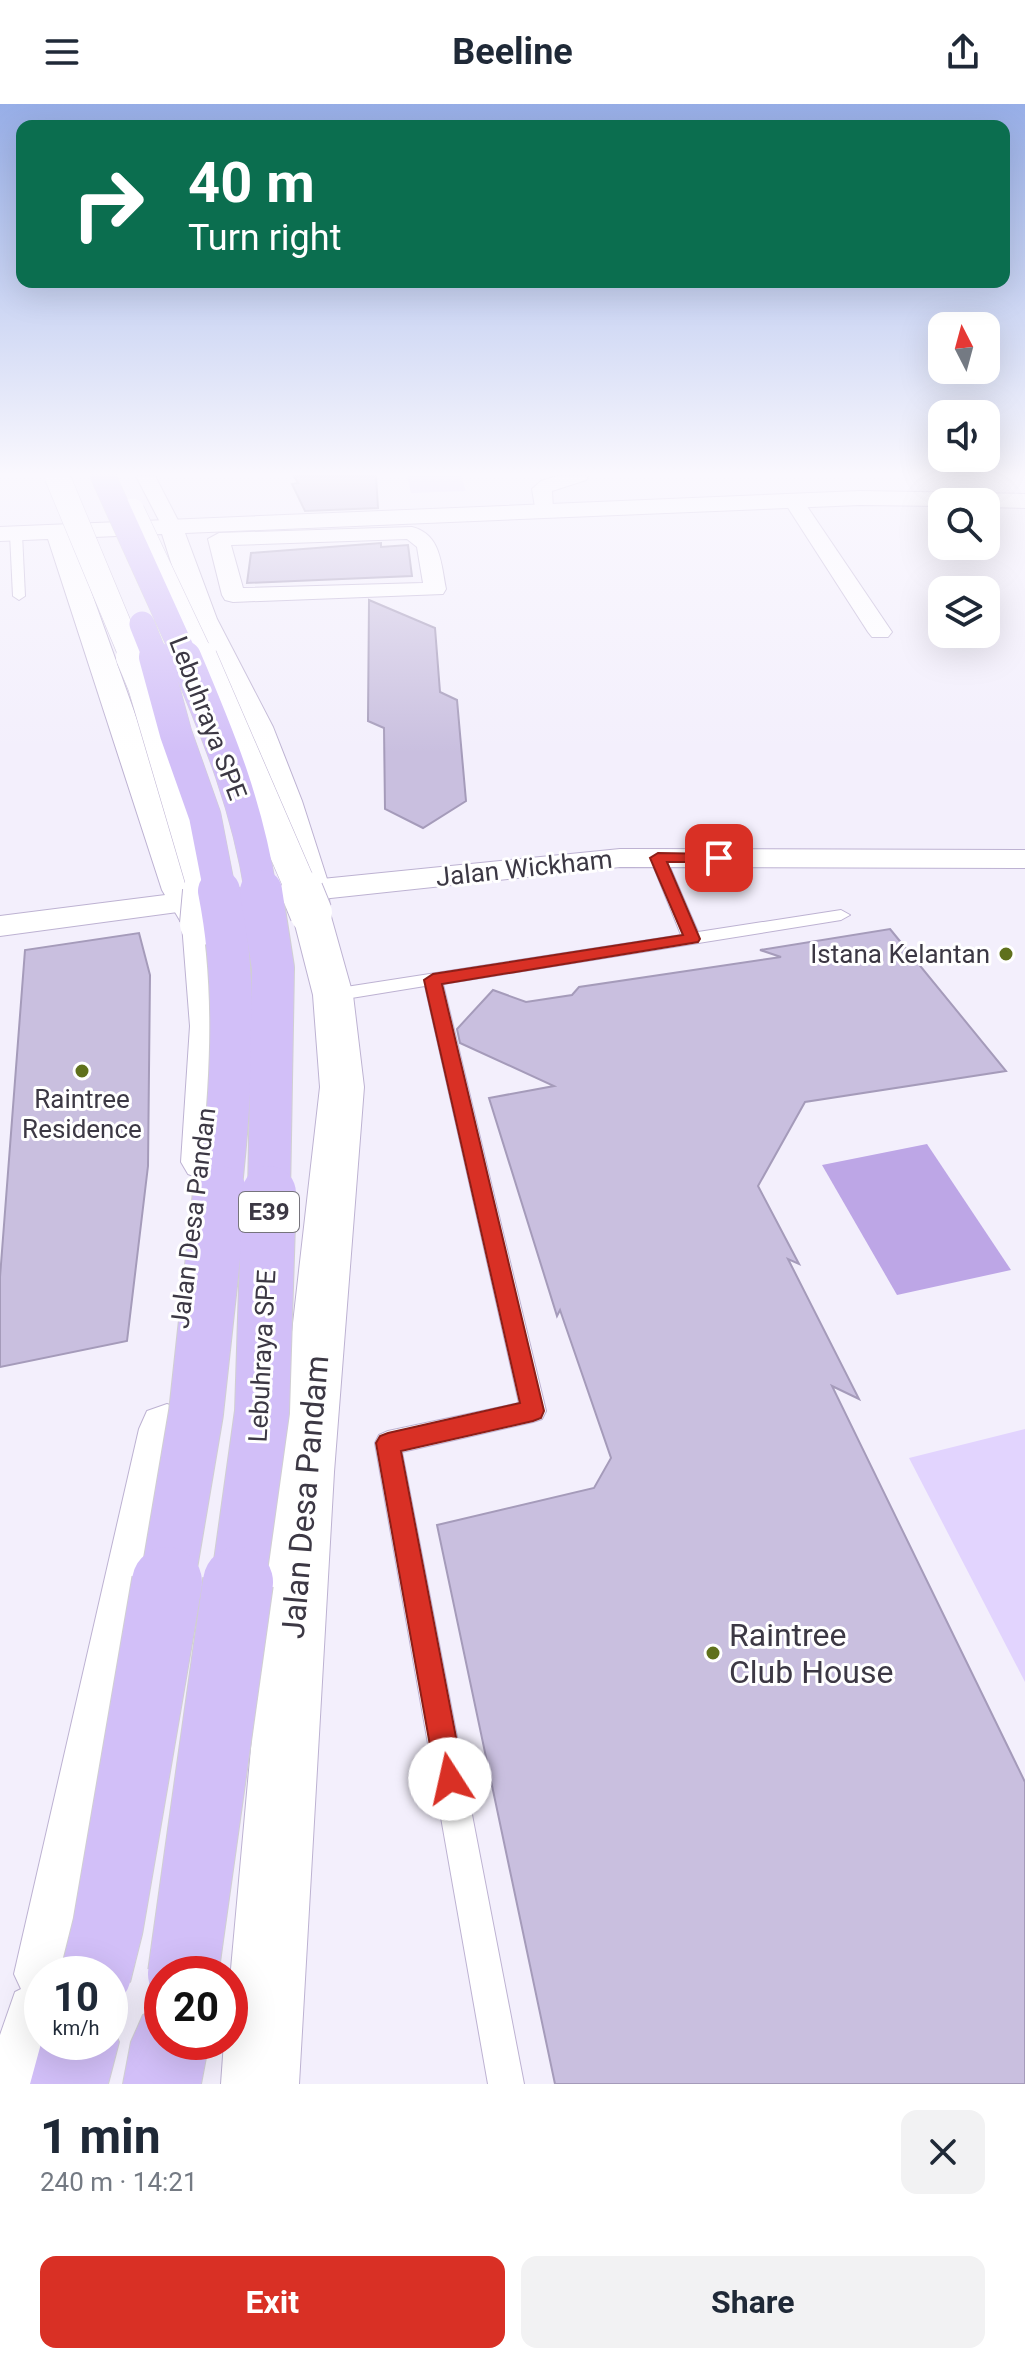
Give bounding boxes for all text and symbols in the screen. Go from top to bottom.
icon: menu [40,30,84,74]
icon: share [941,30,985,74]
text: Beeline [452,31,573,73]
text: 40 m [188,150,315,216]
icon: right [56,152,160,256]
text: Turn right [188,217,341,259]
north arrow [928,312,1000,384]
map controls [928,312,1000,648]
button: sound [928,400,1000,472]
button: search [928,488,1000,560]
button: layers [928,576,1000,648]
street label: Lebuhraya SPE [163,632,253,804]
pin [685,824,753,892]
icon: arrive [697,836,741,880]
street label: Jalan Wickham [434,844,614,892]
place label: Istana Kelantan [810,939,990,969]
marker: Istana Kelantan [997,945,1015,963]
marker: Raintree Residence [73,1062,91,1080]
place label: Raintree Residence [22,1084,142,1144]
street label: Jalan Desa Pandan [165,1106,221,1330]
road number: E39 [239,1192,299,1232]
street label: Lebuhraya SPE [243,1269,281,1443]
street label: Jalan Desa Pandam [274,1354,336,1640]
place label: Raintree Club House [729,1616,893,1691]
marker: Raintree Club House [704,1644,722,1662]
position arrow [408,1737,492,1821]
speed limit sign: 20 [144,1956,248,2060]
text: 10 [53,1974,99,2021]
text: km/h [53,2016,99,2040]
text: 1 min [40,2108,161,2165]
button: close [901,2110,985,2194]
text: 240 m · 14:21 [40,2167,198,2197]
button: Exit [40,2256,505,2348]
button: Share [521,2256,985,2348]

